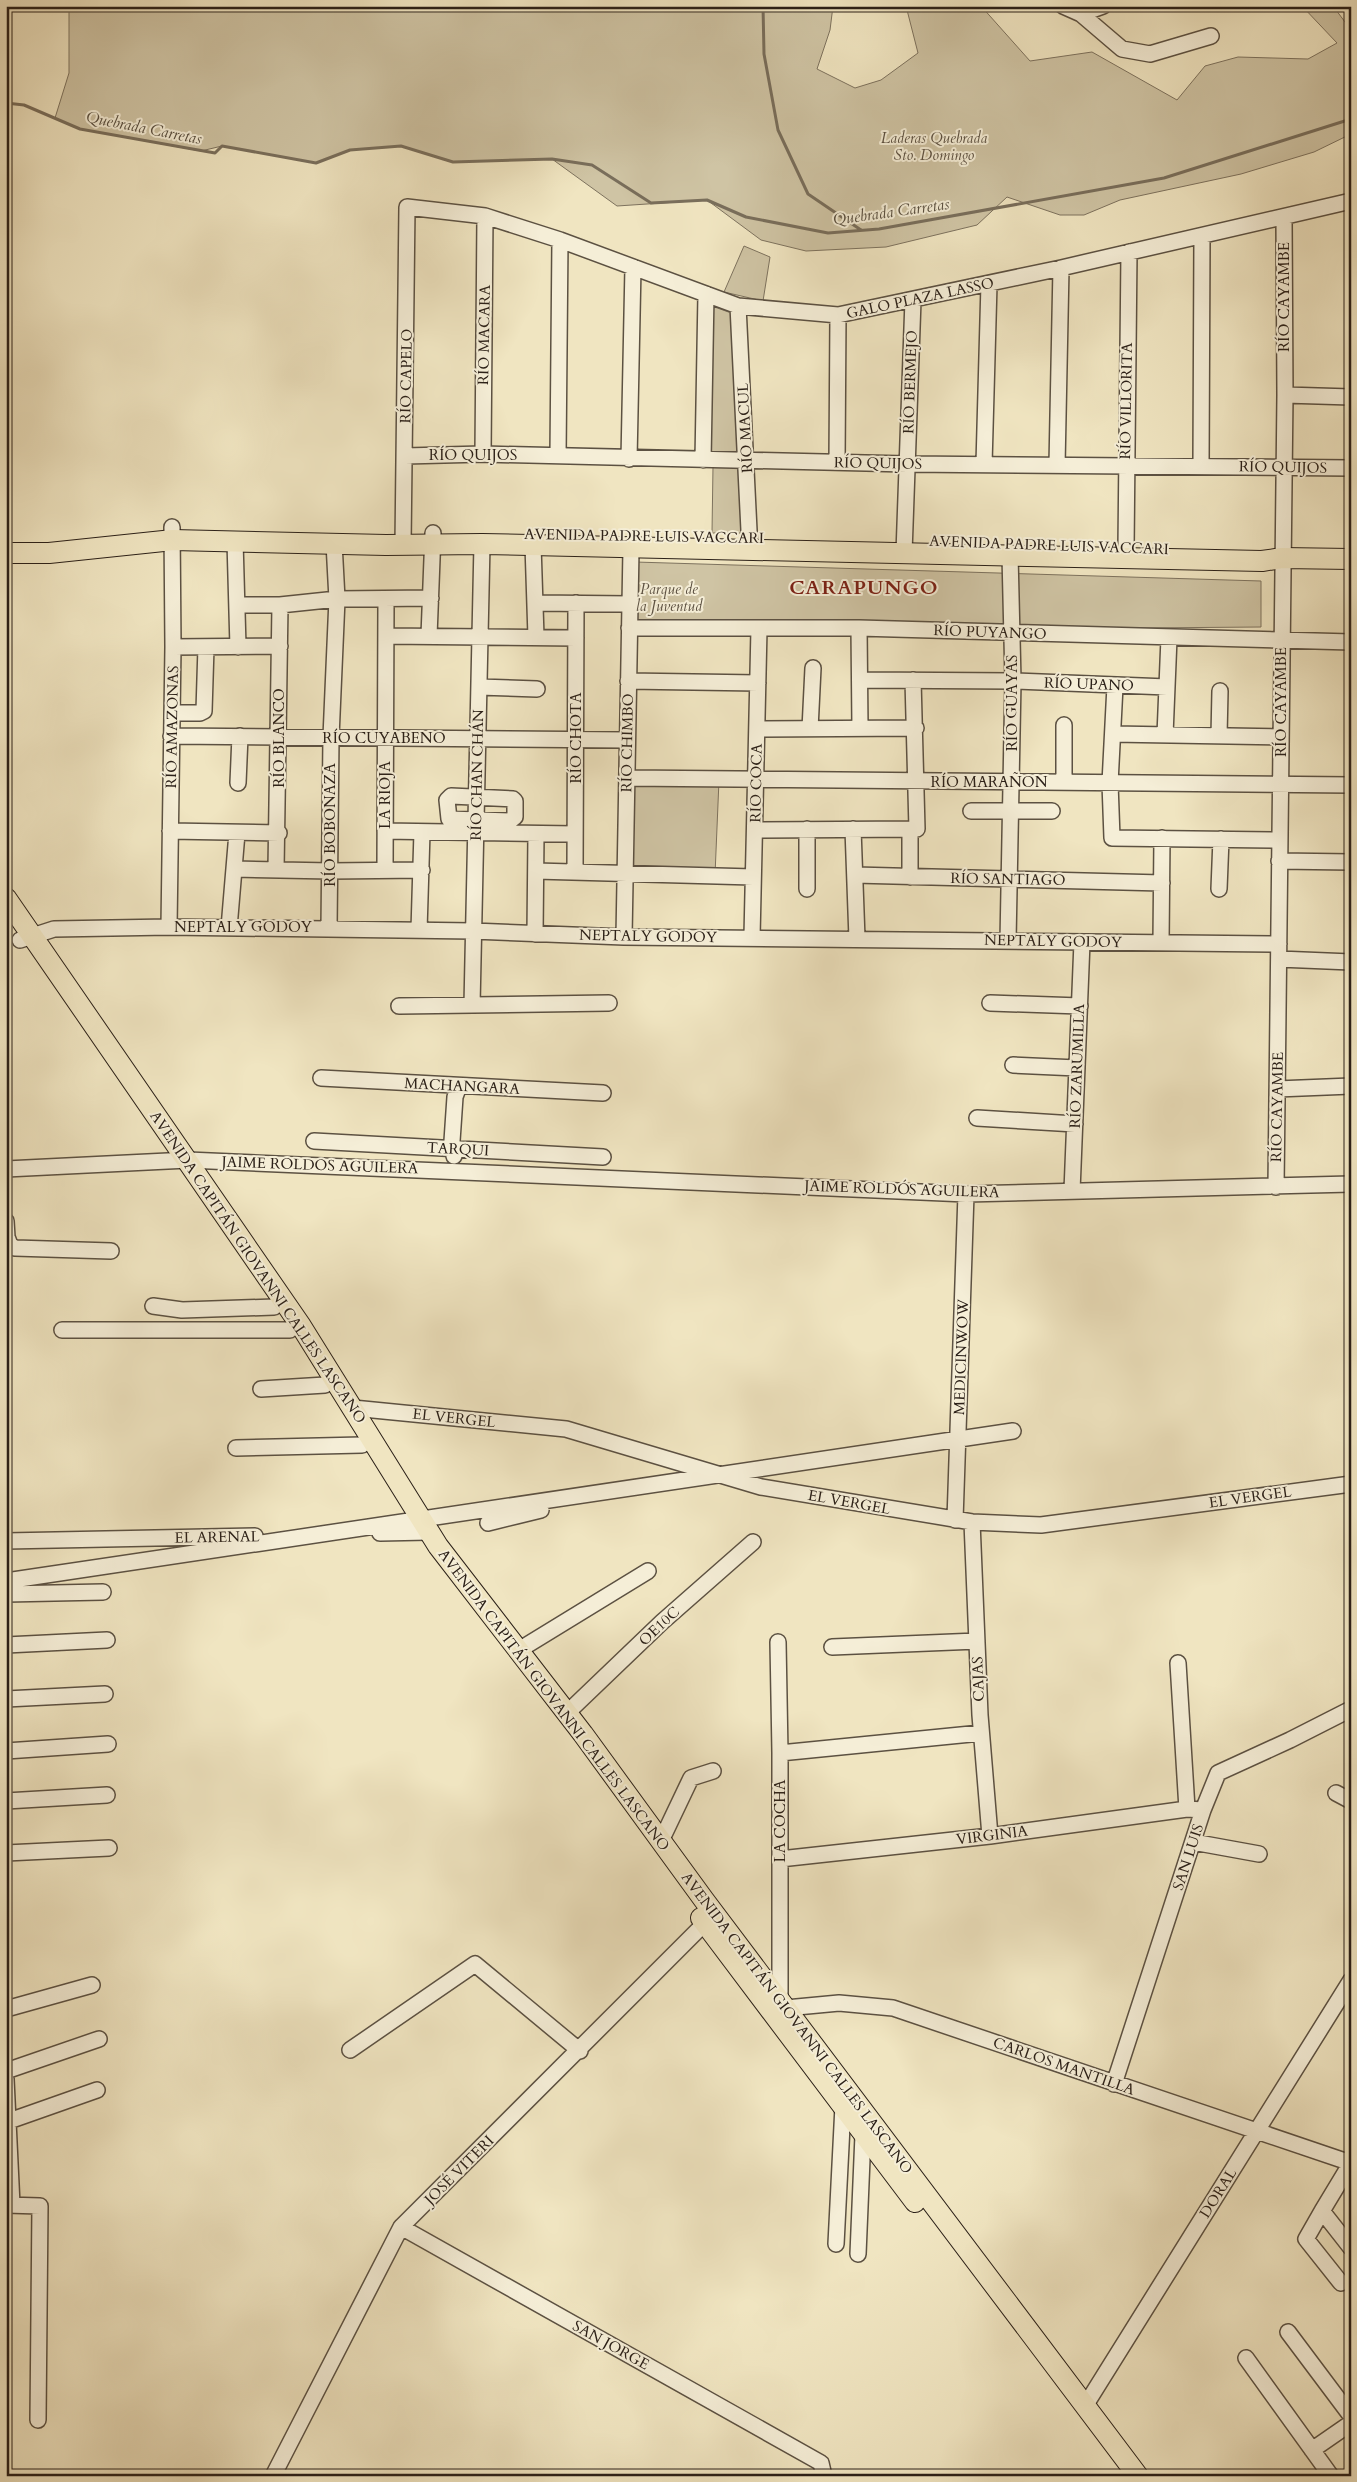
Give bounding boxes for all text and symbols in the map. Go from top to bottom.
water label: Quebrada Carretas [84,106,204,150]
park label: Laderas Quebrada Sto. Domingo [881,128,987,165]
water label: Quebrada Carretas [831,193,951,231]
street label: RÍO CAYAMBE [1274,242,1294,352]
street label: GALO PLAZA LASSO [844,273,996,323]
street label: RÍO MACARA [473,284,495,385]
street label: RÍO CAPELO [395,328,417,424]
street label: RÍO BERMEJO [898,330,922,434]
street label: RÍO VILLORITA [1115,342,1137,460]
street label: RÍO MACUL [733,382,757,474]
street label: RÍO QUIJOS [429,445,517,465]
street label: RÍO QUIJOS [834,452,922,474]
street label: RÍO QUIJOS [1239,456,1327,478]
street label: AVENIDA PADRE LUIS VACCARI [524,524,764,548]
street label: AVENIDA PADRE LUIS VACCARI [929,531,1169,559]
district label: CARAPUNGO [789,574,939,601]
park label: Parque de la Juventud [636,579,703,616]
street label: RÍO PUYANGO [933,620,1047,644]
street label: RÍO CAYAMBE [1271,647,1291,757]
street label: RÍO GUAYAS [1002,655,1022,751]
street label: RÍO AMAZONAS [161,666,183,788]
street label: RÍO UPANO [1044,672,1134,696]
street label: RÍO BLANCO [269,688,289,788]
street label: RÍO CHOTA [566,692,586,784]
street label: RÍO CHIMBO [616,693,638,793]
street label: RÍO CHAN CHÁN [466,709,488,841]
street label: RÍO CUYABENO [322,728,446,748]
street label: RÍO COCA [745,743,767,823]
street label: LA RIOJA [375,761,395,829]
street label: RÍO BOBONAZA [320,763,340,887]
street label: RÍO MARAÑON [931,772,1048,792]
street label: RÍO SANTIAGO [950,868,1066,890]
street label: NEPTALY GODOY [174,917,313,937]
street label: NEPTALY GODOY [579,925,718,947]
street label: NEPTALY GODOY [984,930,1123,952]
street label: RÍO ZARUMILLA [1065,1003,1089,1129]
street label: RÍO CAYAMBE [1266,1052,1288,1162]
street label: MACHANGARA [404,1073,521,1099]
street label: AVENIDA CAPITÁN GIOVANNI CALLES LASCANO [145,1107,371,1427]
street label: TARQUI [426,1137,490,1161]
street label: JAIME ROLDOS AGUILERA [219,1152,419,1178]
street label: JAIME ROLDÓS AGUILERA [802,1176,1000,1202]
street label: MEDICINWOW [949,1298,973,1415]
street label: EL VERGEL [412,1404,497,1432]
street label: EL VERGEL [1207,1481,1294,1513]
street label: EL VERGEL [806,1485,893,1519]
street label: EL ARENAL [174,1526,261,1548]
street label: AVENIDA CAPITÁN GIOVANNI CALLES LASCANO [434,1545,674,1855]
street label: OE10C [634,1602,684,1650]
street label: CAJAS [967,1656,989,1702]
street label: LA COCHA [770,1779,790,1862]
street label: VIRGINIA [955,1821,1029,1849]
street label: SAN LUIS [1168,1821,1208,1893]
street label: AVENIDA CAPITÁN GIOVANNI CALLES LASCANO [677,1868,917,2178]
street label: CARLOS MANTILLA [990,2032,1138,2100]
street label: JOSÉ VITERI [418,2131,498,2211]
street label: DORAL [1195,2163,1242,2222]
street label: SAN JORGE [569,2316,653,2374]

